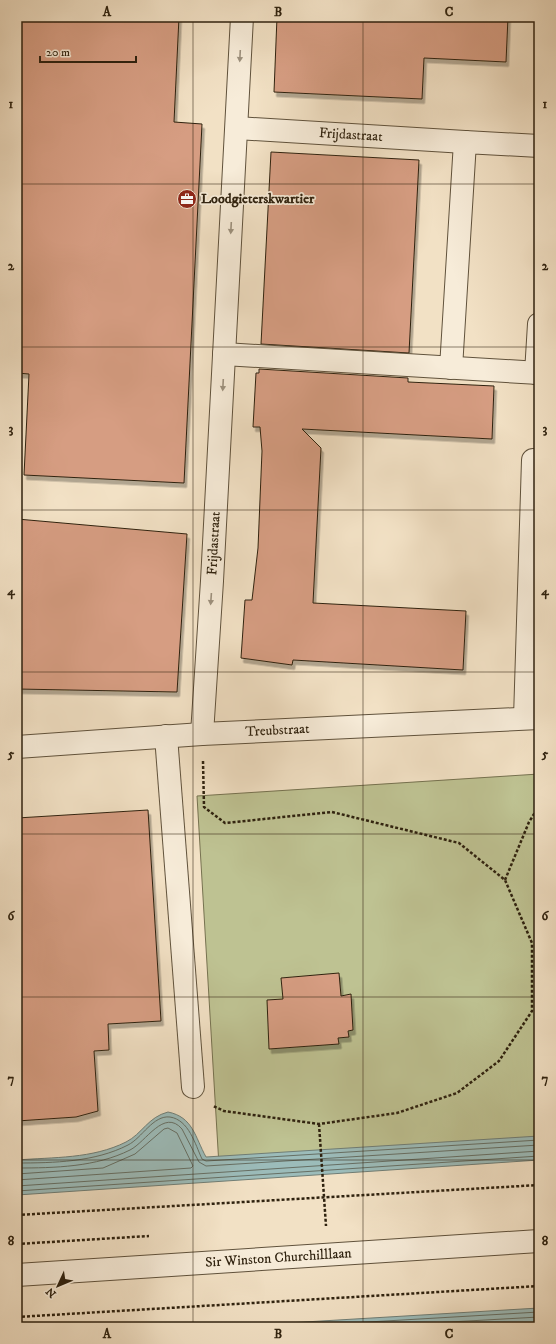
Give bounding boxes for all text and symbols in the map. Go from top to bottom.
text: A [102,4,112,20]
text: B [274,4,282,20]
text: C [445,4,454,20]
scale bar [40,38,136,64]
text: 20 m [46,45,70,60]
one-way arrow [237,50,244,62]
text: 1 [9,96,14,112]
text: 1 [543,96,548,112]
street label: Frijdastraat [318,124,384,146]
office icon: Loodgieterskwartier [176,188,198,210]
place label: Loodgieterskwartier [201,190,315,208]
one-way arrow [228,222,235,234]
text: 2 [8,258,15,274]
text: 2 [542,258,549,274]
one-way arrow [219,379,226,391]
text: 3 [9,421,14,437]
text: 3 [543,421,548,437]
street label: Frijdastraat [203,511,225,576]
text: 4 [6,583,15,600]
text: 4 [540,583,549,600]
one-way arrow [208,593,214,606]
street label: Treubstraat [245,720,311,741]
text: 5 [7,746,15,762]
text: 5 [541,746,549,762]
text: 6 [8,908,16,924]
text: 6 [542,908,550,924]
text: 7 [8,1071,15,1087]
text: 7 [542,1071,549,1087]
text: 8 [8,1233,15,1249]
text: 8 [542,1233,549,1249]
street label: Sir Winston Churchilllaan [205,1244,353,1272]
north arrow [38,1266,78,1306]
text: N [43,1284,60,1300]
text: A [102,1326,112,1342]
text: B [274,1326,282,1342]
text: C [445,1326,454,1342]

